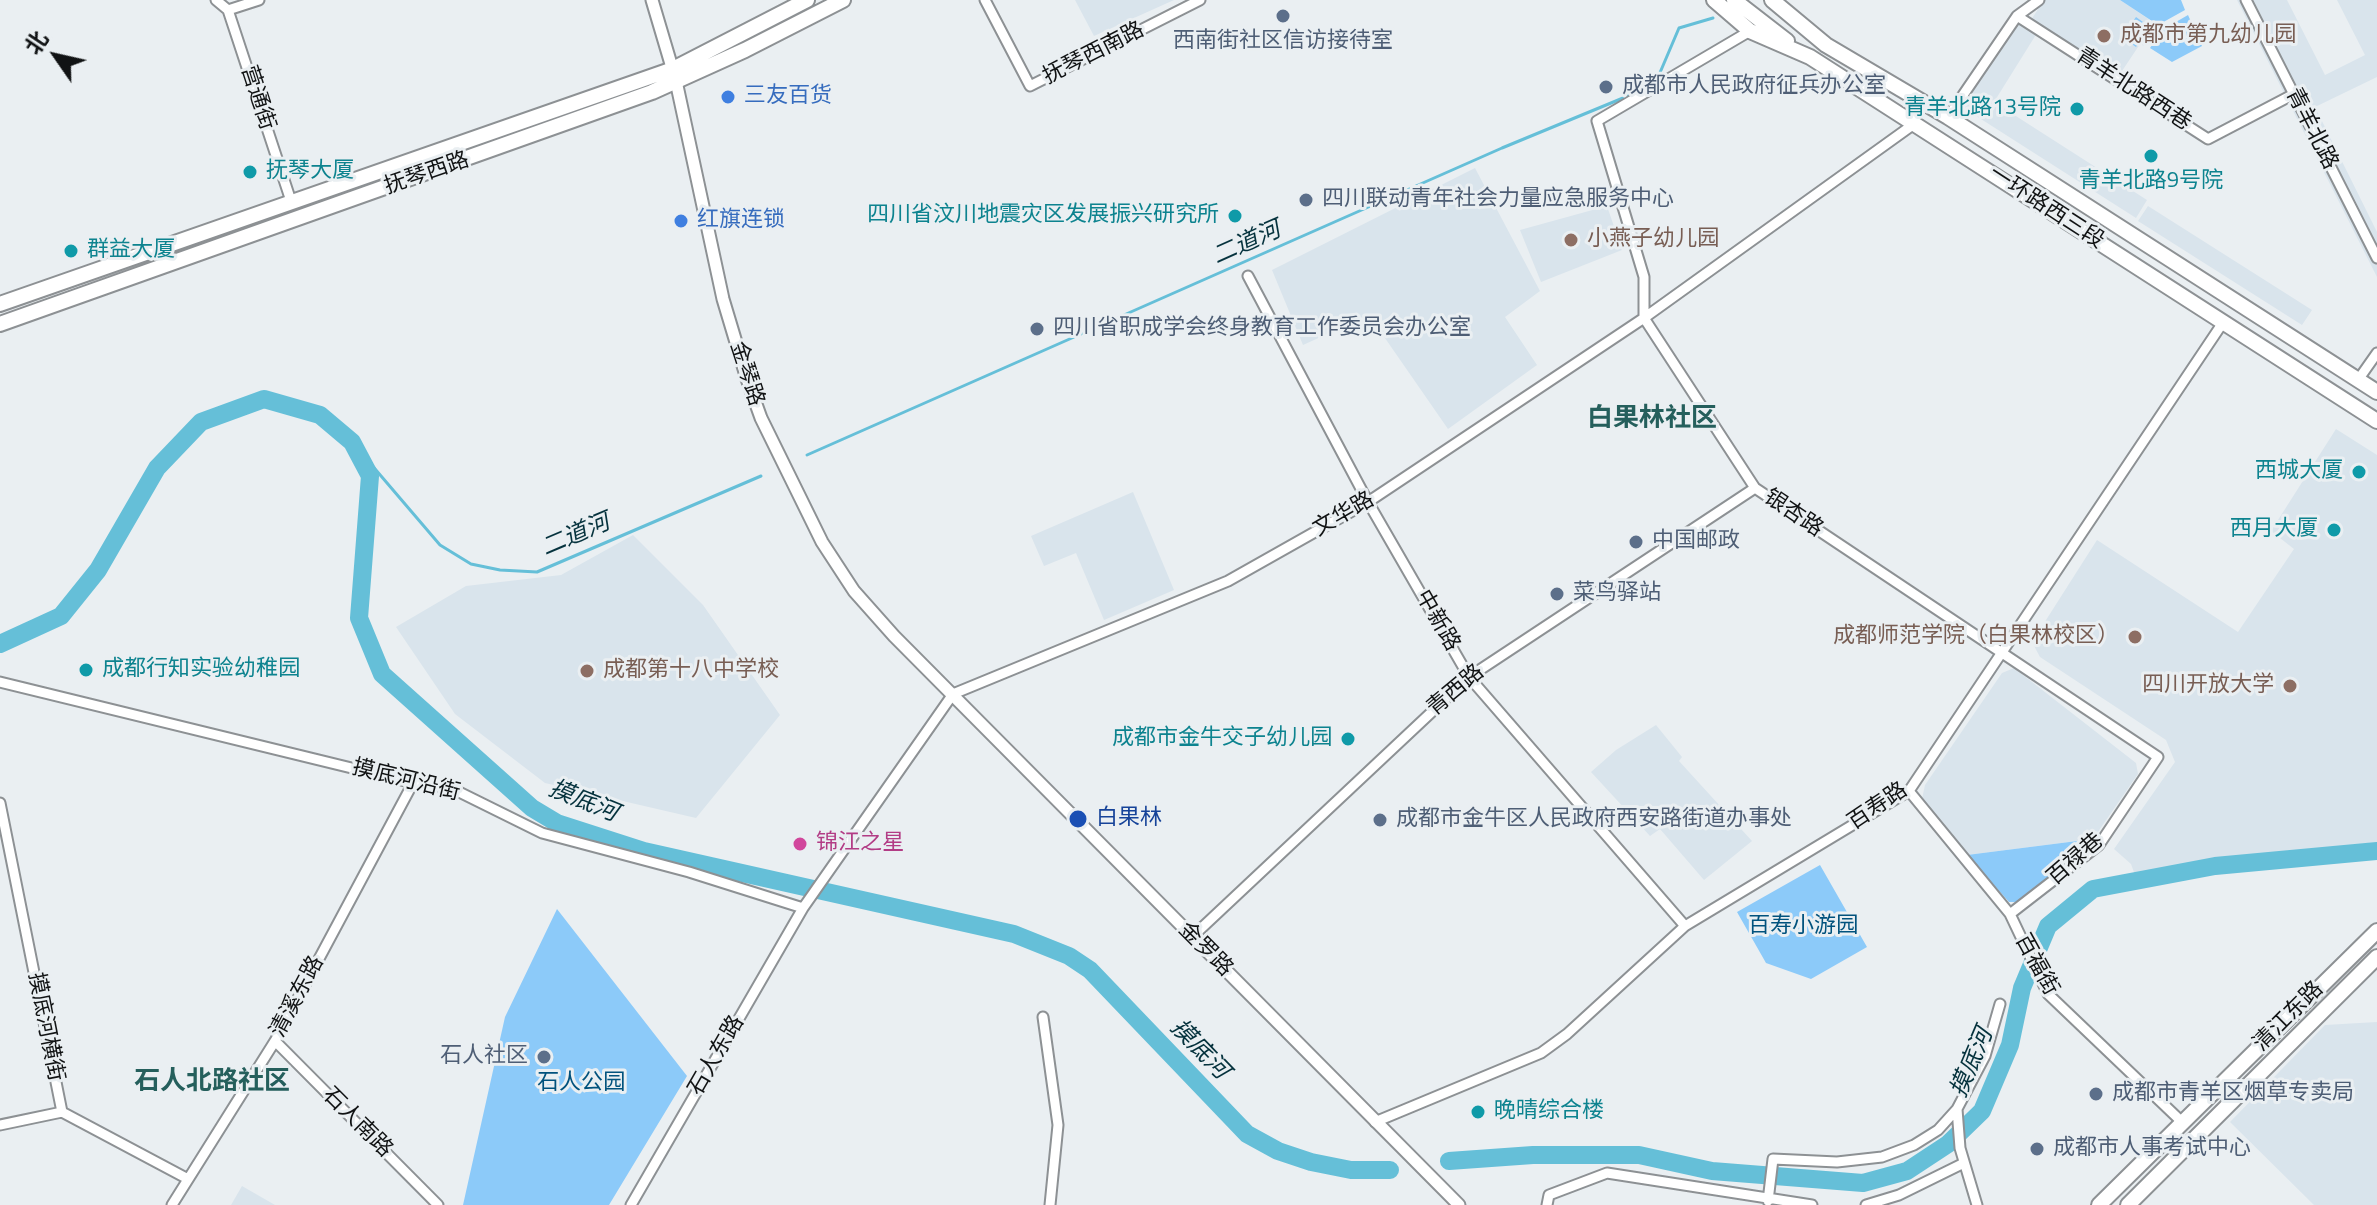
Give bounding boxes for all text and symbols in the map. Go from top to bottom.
marker: 西南街社区信访接待室 [1274,7,1292,25]
north arrow [16,16,96,96]
street label: 抚琴西南路 [1039,17,1149,91]
place label: 成都市第九幼儿园 [2120,23,2296,49]
text: 北 [16,24,56,61]
marker: 成都市第九幼儿园 [2095,27,2113,45]
place label: 西南街社区信访接待室 [1173,29,1393,55]
street label: 青羊北路西巷 [2070,43,2196,137]
street label: 营通街 [234,63,280,133]
place label: 成都市人民政府征兵办公室 [1622,74,1886,100]
marker: 成都市人民政府征兵办公室 [1597,78,1615,96]
place label: 三友百货 [744,84,832,110]
street label: 青羊北路 [2279,84,2343,174]
marker: 三友百货 [719,88,737,106]
place label: 青羊北路13号院 [1904,96,2061,122]
marker: 青羊北路13号院 [2068,100,2086,118]
street label: 抚琴西路 [381,147,473,201]
marker: 青羊北路9号院 [2142,147,2160,165]
place label: 抚琴大厦 [266,159,354,185]
street label: 一环路西三段 [1983,161,2109,255]
marker: 抚琴大厦 [241,163,259,181]
place label: 青羊北路9号院 [2079,169,2223,195]
place label: 四川联动青年社会力量应急服务中心 [1322,187,1674,213]
marker: 四川联动青年社会力量应急服务中心 [1297,191,1315,209]
place label: 四川省汶川地震灾区发展振兴研究所 [867,203,1219,229]
marker: 四川省汶川地震灾区发展振兴研究所 [1226,207,1244,225]
place label: 红旗连锁 [697,208,785,234]
marker: 红旗连锁 [672,212,690,230]
water label: 二道河 [1208,216,1286,272]
place label: 小燕子幼儿园 [1587,227,1719,253]
marker: 小燕子幼儿园 [1562,231,1580,249]
place label: 群益大厦 [87,238,175,264]
marker: 群益大厦 [62,242,80,260]
place label: 四川省职成学会终身教育工作委员会办公室 [1053,316,1471,342]
marker: 四川省职成学会终身教育工作委员会办公室 [1028,320,1046,338]
street label: 金琴路 [723,339,769,409]
district label: 白果林社区 [1587,404,1717,436]
place label: 西城大厦 [2255,459,2343,485]
marker: 西城大厦 [2350,463,2368,481]
street label: 银杏路 [1758,485,1828,543]
street label: 文华路 [1309,487,1379,543]
water label: 二道河 [537,509,615,563]
place label: 西月大厦 [2230,517,2318,543]
marker: 西月大厦 [2325,521,2343,539]
place label: 中国邮政 [1652,529,1740,555]
marker: 中国邮政 [1627,533,1645,551]
place label: 菜鸟驿站 [1573,581,1661,607]
marker: 菜鸟驿站 [1548,585,1566,603]
street label: 中新路 [1409,586,1465,656]
place label: 成都师范学院（白果林校区） [1833,624,2119,650]
marker: 成都师范学院（白果林校区） [2126,628,2144,646]
place label: 成都行知实验幼稚园 [102,657,300,683]
place label: 成都第十八中学校 [603,658,779,684]
street label: 青西路 [1422,660,1490,722]
marker: 成都行知实验幼稚园 [77,661,95,679]
marker: 成都第十八中学校 [578,662,596,680]
place label: 四川开放大学 [2142,673,2274,699]
marker: 四川开放大学 [2281,677,2299,695]
place label: 成都市金牛交子幼儿园 [1112,726,1332,752]
marker: 成都市金牛交子幼儿园 [1339,730,1357,748]
street label: 摸底河沿街 [349,755,463,807]
water label: 摸底河 [544,775,622,829]
street label: 百寿路 [1843,778,1913,836]
place label: 白果林 [1096,806,1162,832]
place label: 成都市金牛区人民政府西安路街道办事处 [1396,807,1792,833]
marker: 白果林 [1067,808,1089,830]
marker: 成都市金牛区人民政府西安路街道办事处 [1371,811,1389,829]
street label: 百禄巷 [2042,828,2110,892]
place label: 锦江之星 [816,831,904,857]
marker: 锦江之星 [791,835,809,853]
park label: 百寿小游园 [1748,914,1858,940]
street label: 金罗路 [1172,917,1238,983]
street label: 百福街 [2008,930,2064,1000]
street label: 清溪东路 [266,952,330,1042]
street label: 摸底河横街 [22,970,68,1084]
street label: 清江东路 [2249,977,2329,1057]
street label: 石人东路 [684,1011,750,1101]
water label: 摸底河 [1164,1014,1234,1086]
water label: 摸底河 [1946,1024,2000,1102]
place label: 石人社区 [440,1044,528,1070]
marker: 石人社区 [535,1048,553,1066]
district label: 石人北路社区 [134,1067,290,1099]
park label: 石人公园 [537,1071,625,1097]
place label: 成都市青羊区烟草专卖局 [2112,1081,2354,1107]
street label: 石人南路 [317,1083,397,1163]
marker: 成都市青羊区烟草专卖局 [2087,1085,2105,1103]
place label: 晚晴综合楼 [1494,1099,1604,1125]
marker: 晚晴综合楼 [1469,1103,1487,1121]
place label: 成都市人事考试中心 [2053,1136,2251,1162]
marker: 成都市人事考试中心 [2028,1140,2046,1158]

